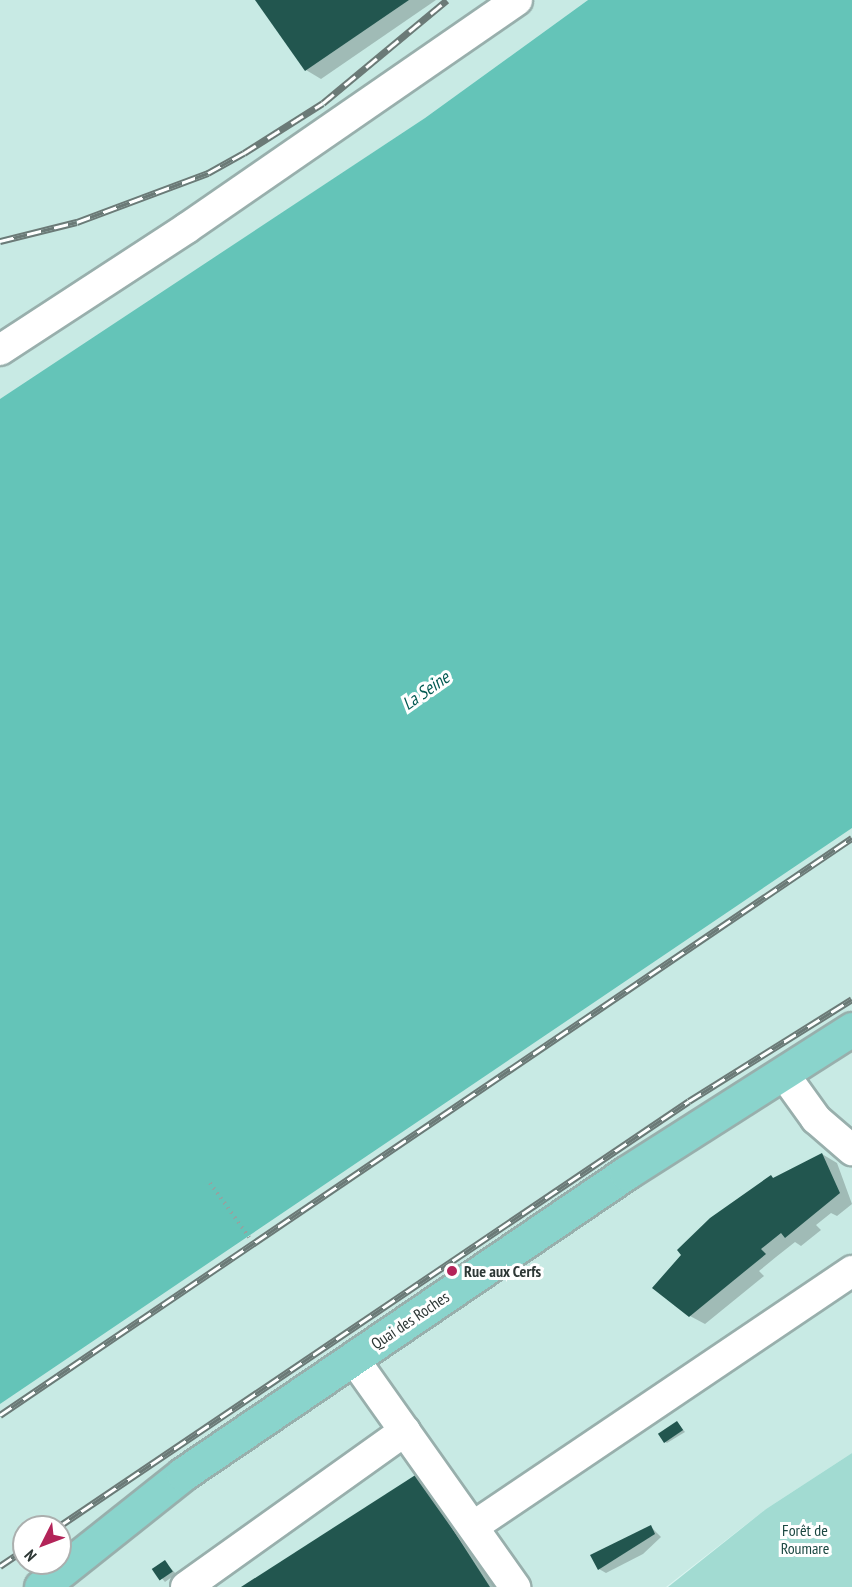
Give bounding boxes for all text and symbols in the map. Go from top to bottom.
water label: La Seine [398,667,454,715]
place label: Rue aux Cerfs [464,1261,542,1281]
marker: Rue aux Cerfs [445,1264,459,1278]
street label: Quai des Roches [367,1287,453,1353]
north arrow [12,1515,72,1575]
park label: Forêt de Roumare [781,1520,829,1558]
text: N [20,1546,40,1566]

